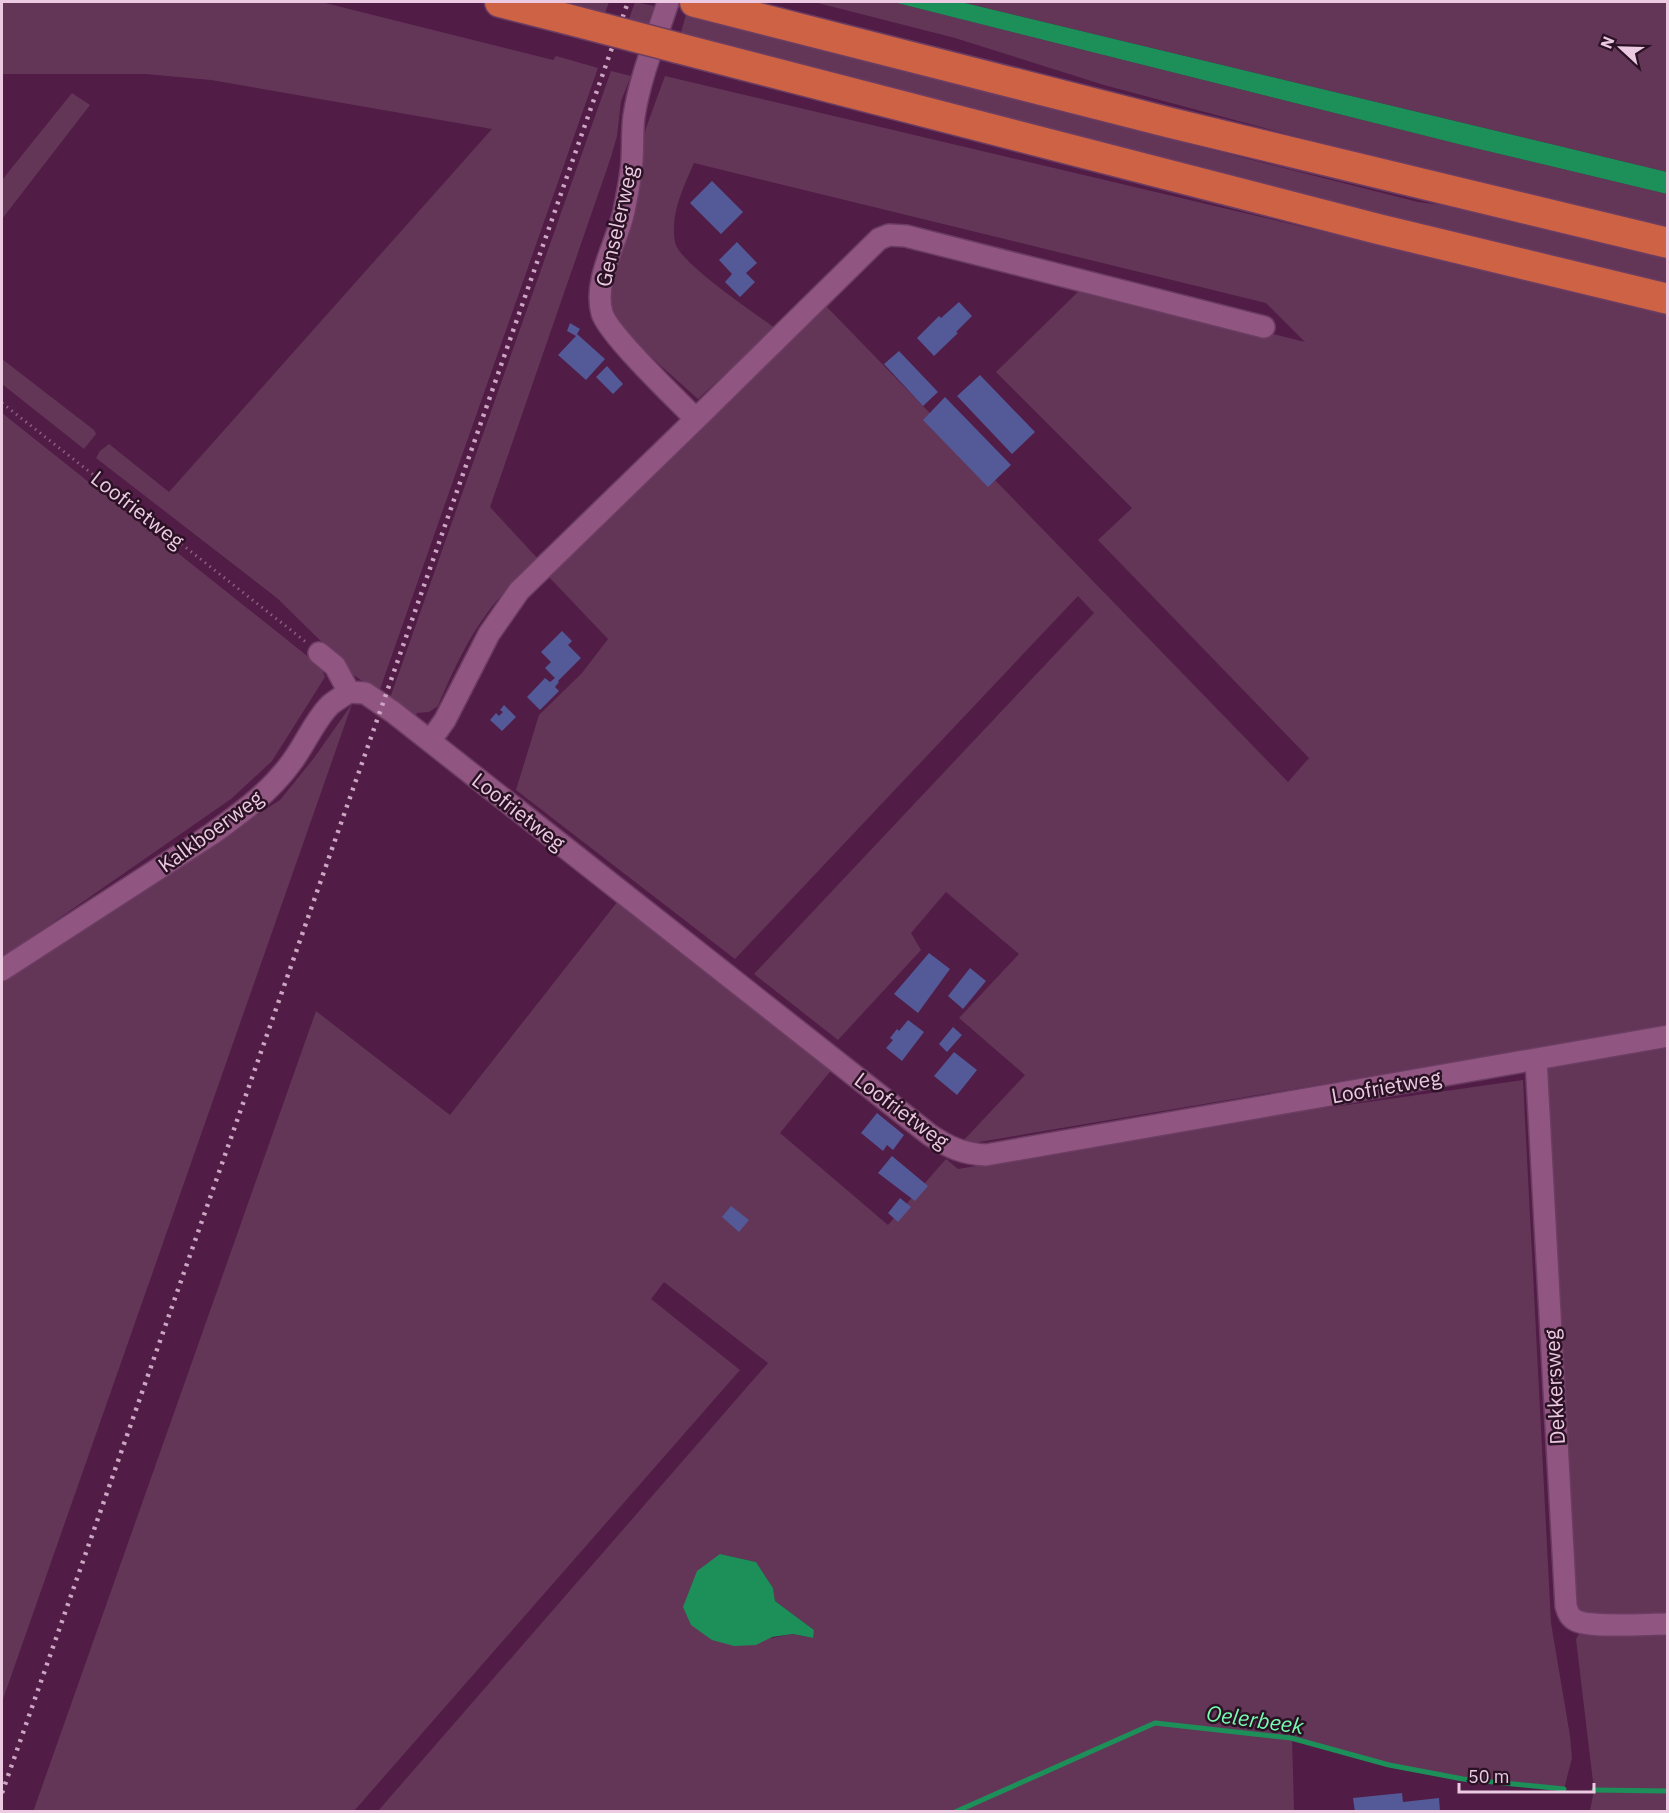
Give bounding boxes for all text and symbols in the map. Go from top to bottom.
north arrow [1591,18,1651,78]
text: N [1596,33,1619,52]
street label: Genselerweg [588,163,644,289]
street label: Loofrietweg [86,464,190,554]
street label: Loofrietweg [467,766,571,856]
street label: Kalkboerweg [152,784,268,878]
street label: Loofrietweg [1329,1063,1443,1109]
street label: Loofrietweg [849,1065,955,1155]
street label: Dekkersweg [1537,1329,1571,1445]
water label: Oelerbeek [1205,1698,1306,1740]
scale bar [1459,1756,1594,1794]
text: 50 m [1468,1765,1510,1788]

